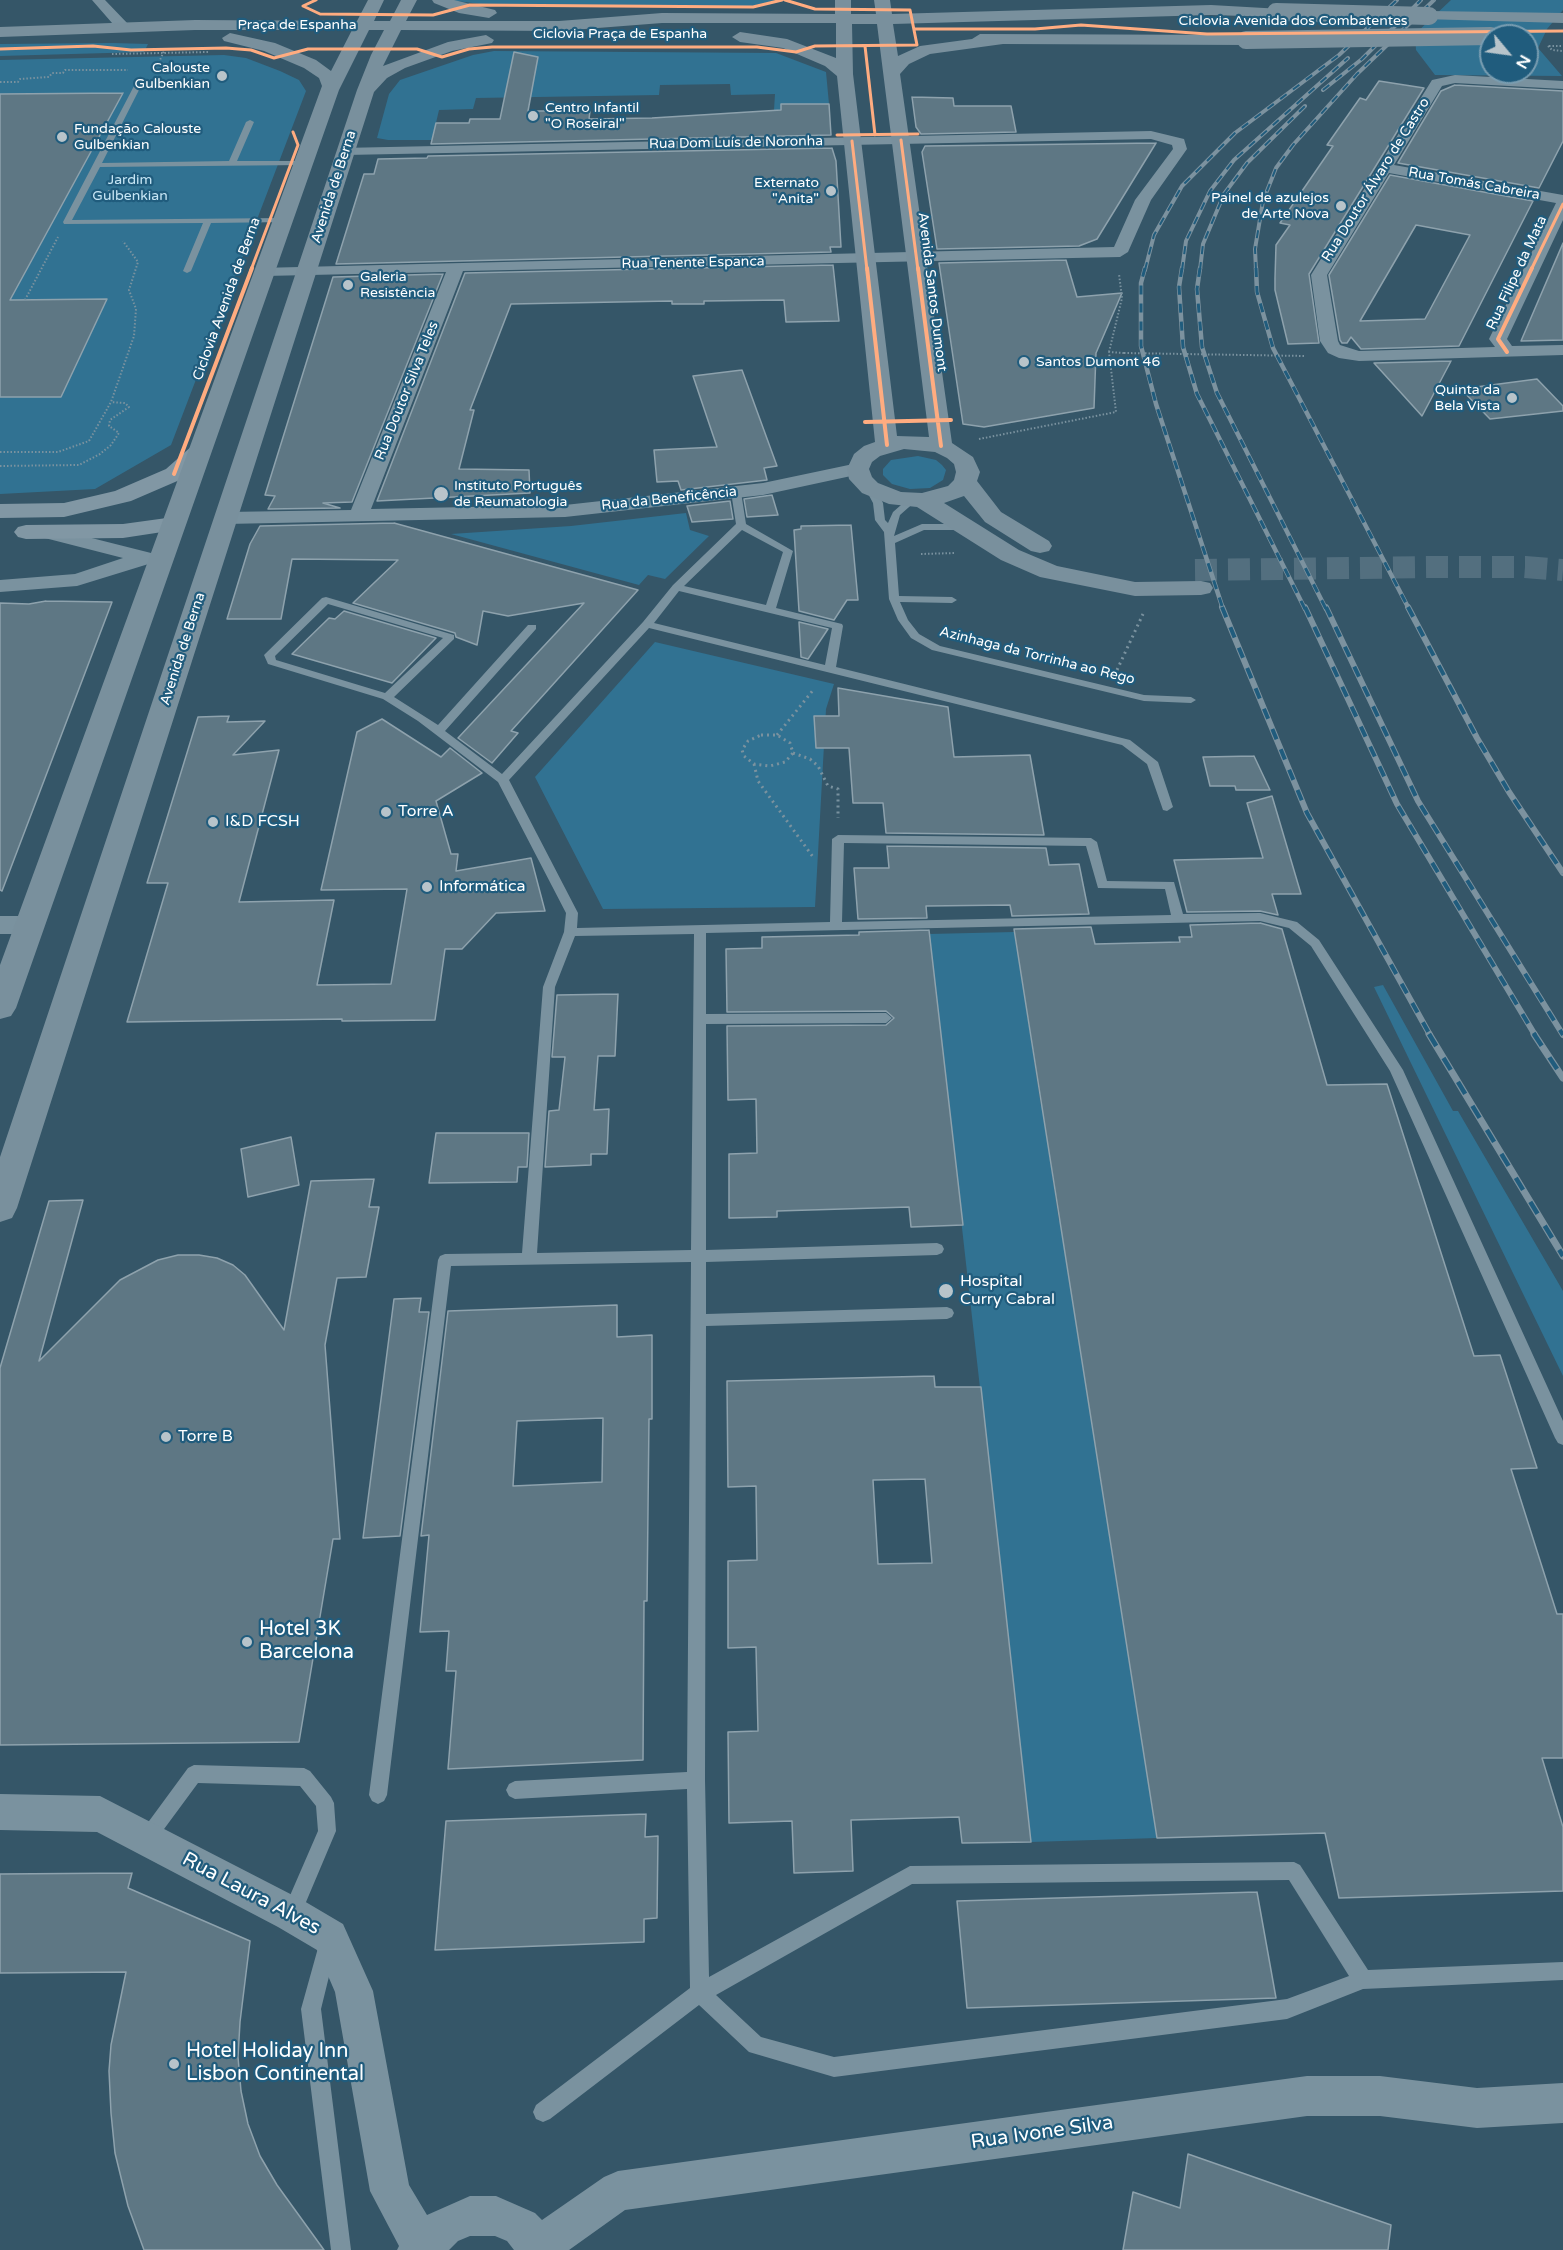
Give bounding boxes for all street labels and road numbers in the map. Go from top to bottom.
street label: Ciclovia Avenida dos Combatentes [1178,13,1408,29]
street label: Praça de Espanha [237,17,357,33]
street label: Ciclovia Praça de Espanha [533,26,707,42]
street label: Rua Doutor Álvaro de Castro [1319,95,1433,265]
street label: Avenida de Berna [308,129,360,245]
street label: Rua Dom Luís de Noronha [649,133,823,153]
street label: Rua Tomás Cabreira [1407,164,1541,204]
street label: Avenida Santos Dumont [914,211,950,373]
street label: Rua Filipe da Mata [1483,213,1551,333]
street label: Ciclovia Avenida de Berna [190,215,264,383]
street label: Rua Tenente Espanca [621,253,765,273]
street label: Rua Doutor Silva Teles [371,319,443,463]
street label: Rua da Beneficência [601,484,737,514]
street label: Avenida de Berna [157,591,209,707]
street label: Azinhaga da Torrinha ao Rego [938,624,1136,688]
street label: Rua Laura Alves [178,1847,324,1941]
street label: Rua Ivone Silva [969,2111,1115,2155]

